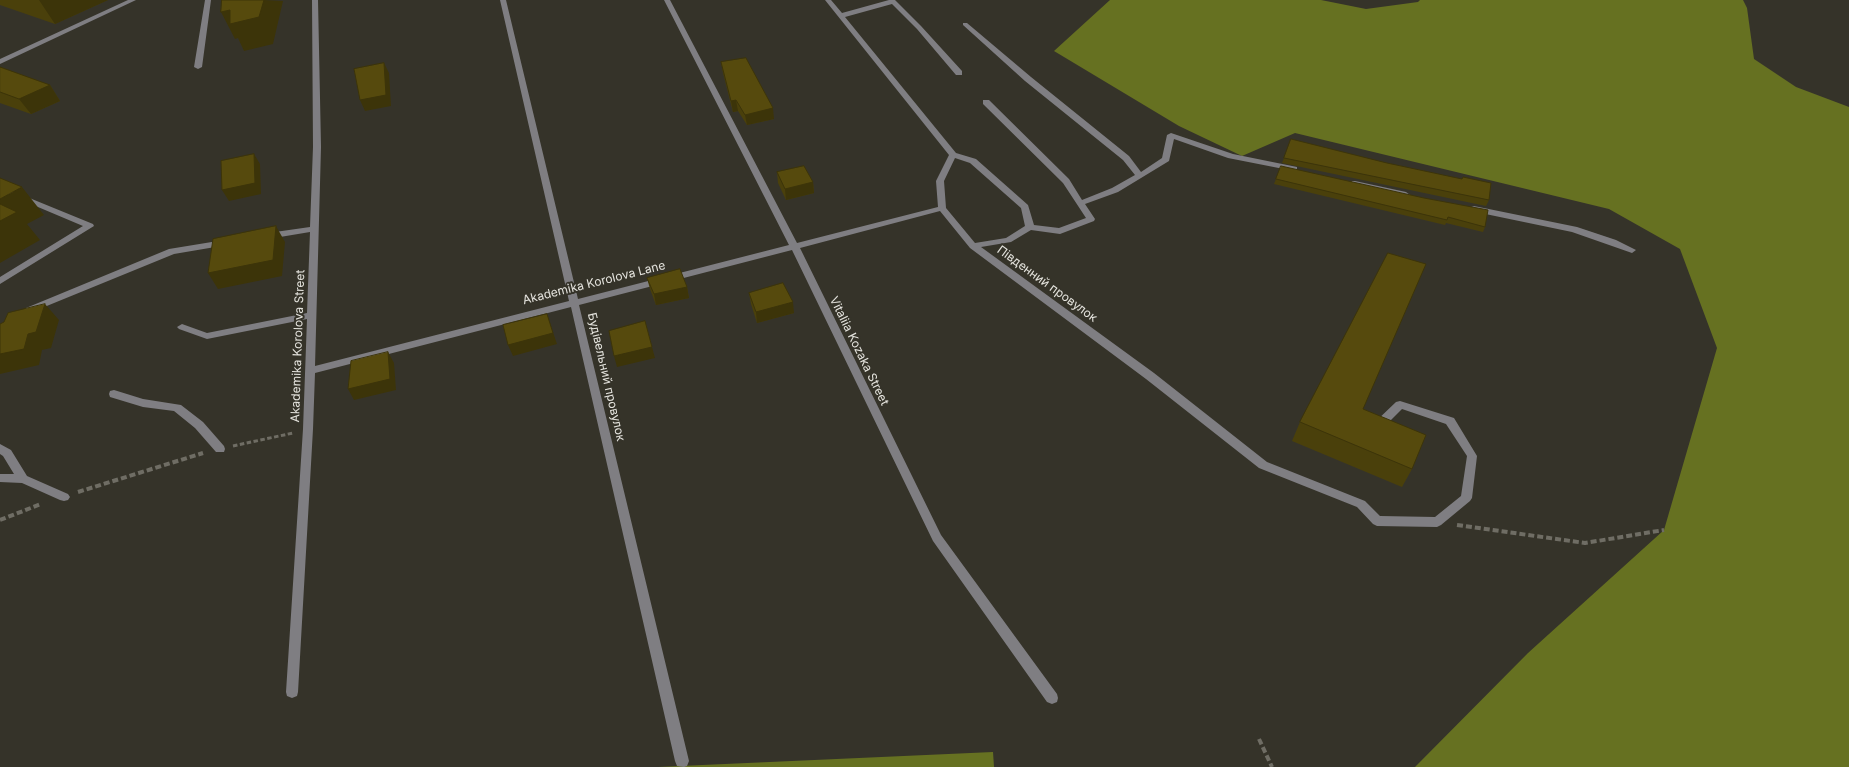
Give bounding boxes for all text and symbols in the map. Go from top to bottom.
street label: Південний провулок [994,243,1100,325]
street label: Akademika Korolova Lane [521,258,667,308]
street label: Akademika Korolova Street [288,269,308,423]
street label: Vitaliia Kozaka Street [826,294,892,408]
street label: Будівельний провулок [584,311,628,443]

